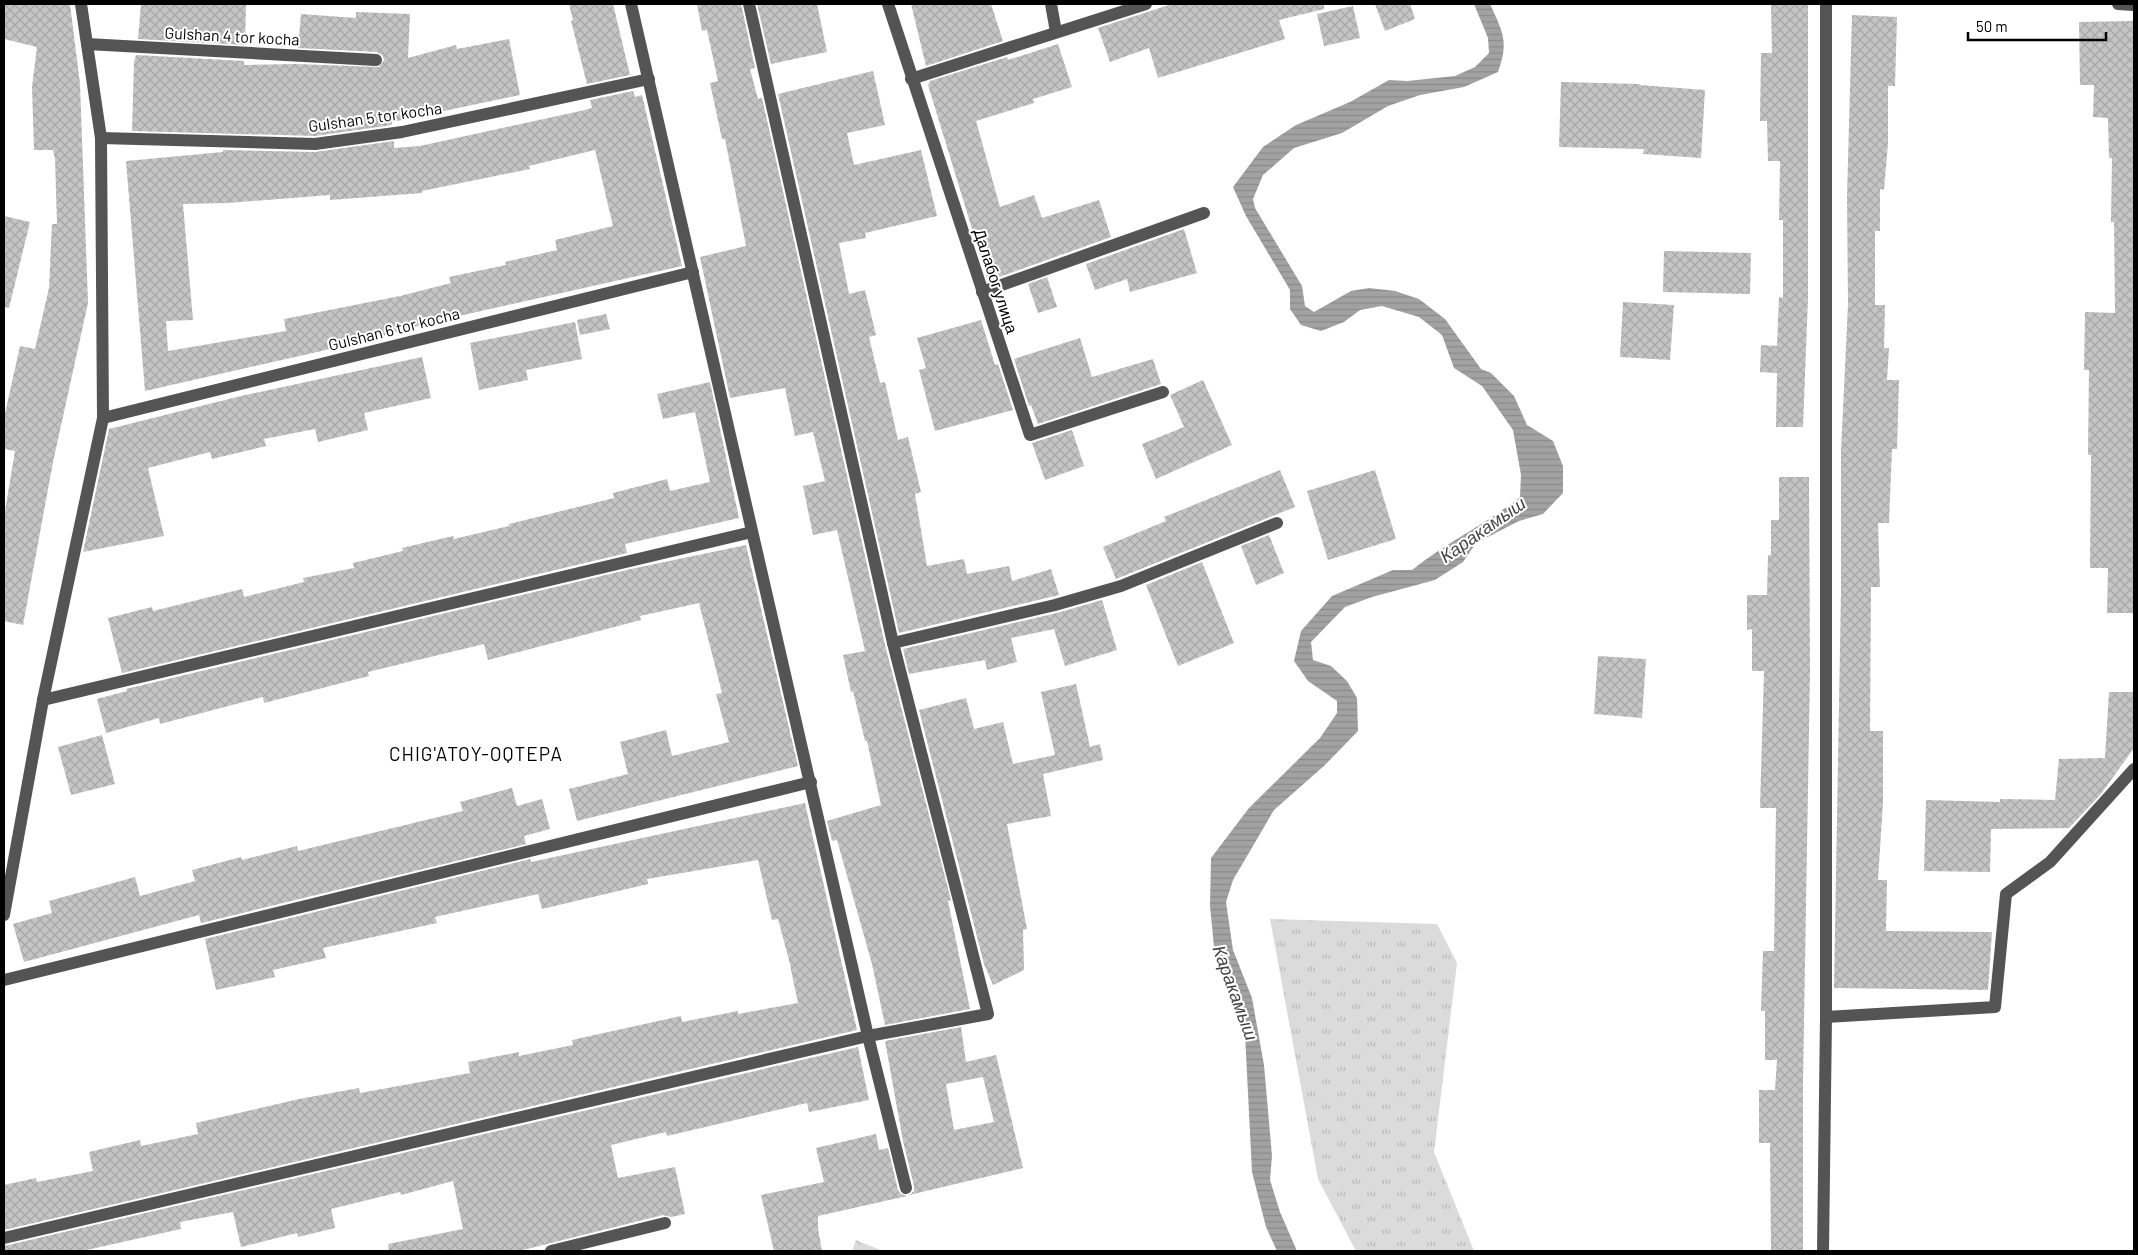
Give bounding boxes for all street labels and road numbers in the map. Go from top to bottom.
street label: Gulshan 4 tor kocha [164,22,300,49]
street label: Gulshan 5 tor kocha [307,98,443,135]
street label: Далабог улица [971,226,1022,336]
street label: Gulshan 6 tor kocha [326,303,462,354]

